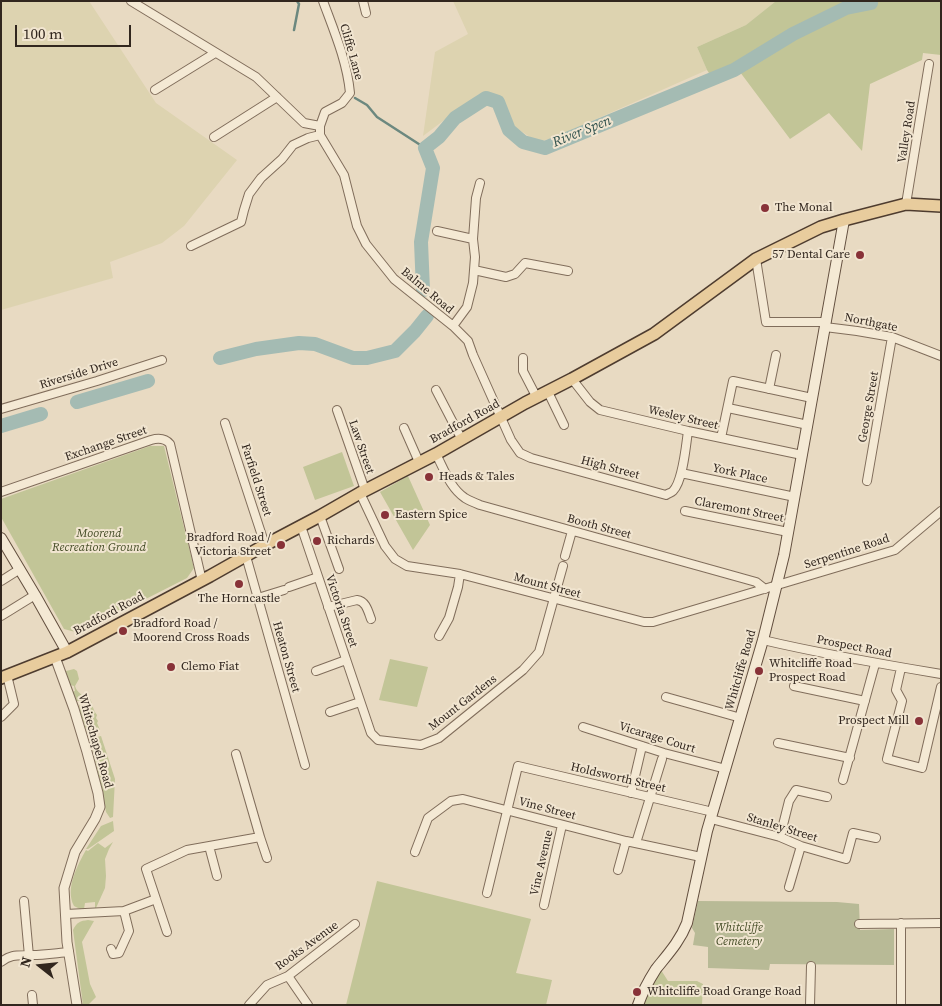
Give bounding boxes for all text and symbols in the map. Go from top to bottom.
scale bar [18,15,134,47]
street label: Cliffe Lane [336,22,366,82]
text: 100 m [23,23,63,44]
street label: Valley Road [895,100,919,164]
water label: River Spen [550,113,614,151]
place label: The Monal [775,201,833,215]
marker: The Monal [759,202,771,214]
place label: 57 Dental Care [772,248,850,262]
marker: 57 Dental Care [854,249,866,261]
street label: Balme Road [398,265,456,317]
street label: Northgate [843,311,899,335]
street label: Riverside Drive [38,355,120,393]
street label: George Street [856,370,882,444]
street label: Bradford Road [427,397,503,447]
street label: Wesley Street [647,403,719,433]
street label: Law Street [345,418,377,476]
street label: Exchange Street [63,423,149,465]
street label: Farfield Street [238,442,274,518]
street label: High Street [579,453,641,483]
street label: York Place [711,461,769,487]
place label: Heads & Tales [439,470,514,484]
marker: Heads & Tales [423,471,435,483]
street label: Claremont Street [693,494,785,526]
place label: Eastern Spice [395,508,467,522]
marker: Eastern Spice [379,509,391,521]
street label: Booth Street [565,512,633,542]
park label: Moorend Recreation Ground [52,527,146,555]
place label: Bradford Road / Victoria Street [186,531,271,559]
street label: Serpentine Road [803,531,891,573]
place label: Richards [327,534,374,548]
marker: Richards [311,535,323,547]
marker: Bradford Road / Victoria Street [275,539,287,551]
street label: Mount Street [512,570,582,602]
street label: Victoria Street [322,573,360,649]
marker: The Horncastle [233,578,245,590]
street label: Bradford Road [71,589,147,639]
place label: The Horncastle [198,592,280,606]
place label: Bradford Road / Moorend Cross Roads [133,617,249,645]
street label: Heaton Street [269,620,303,694]
marker: Bradford Road / Moorend Cross Roads [117,625,129,637]
street label: Whitcliffe Road [723,628,759,712]
street label: Prospect Road [815,633,893,661]
place label: Whitcliffe Road Prospect Road [769,657,852,685]
place label: Clemo Fiat [181,660,239,674]
marker: Clemo Fiat [165,661,177,673]
marker: Whitcliffe Road Prospect Road [753,665,765,677]
street label: Mount Gardens [426,672,500,734]
street label: Whitechapel Road [75,692,115,790]
place label: Prospect Mill [838,714,909,728]
marker: Prospect Mill [913,715,925,727]
street label: Vicarage Court [617,720,697,756]
street label: Holdsworth Street [569,760,667,796]
street label: Vine Street [517,794,577,824]
street label: Stanley Street [745,810,819,846]
street label: Vine Avenue [527,829,557,897]
street label: Rooks Avenue [273,918,341,974]
park label: Whitcliffe Cemetery [715,921,763,949]
north arrow [15,941,65,991]
text: N [15,954,37,970]
place label: Whitcliffe Road Grange Road [647,985,801,999]
marker: Whitcliffe Road Grange Road [631,986,643,998]

